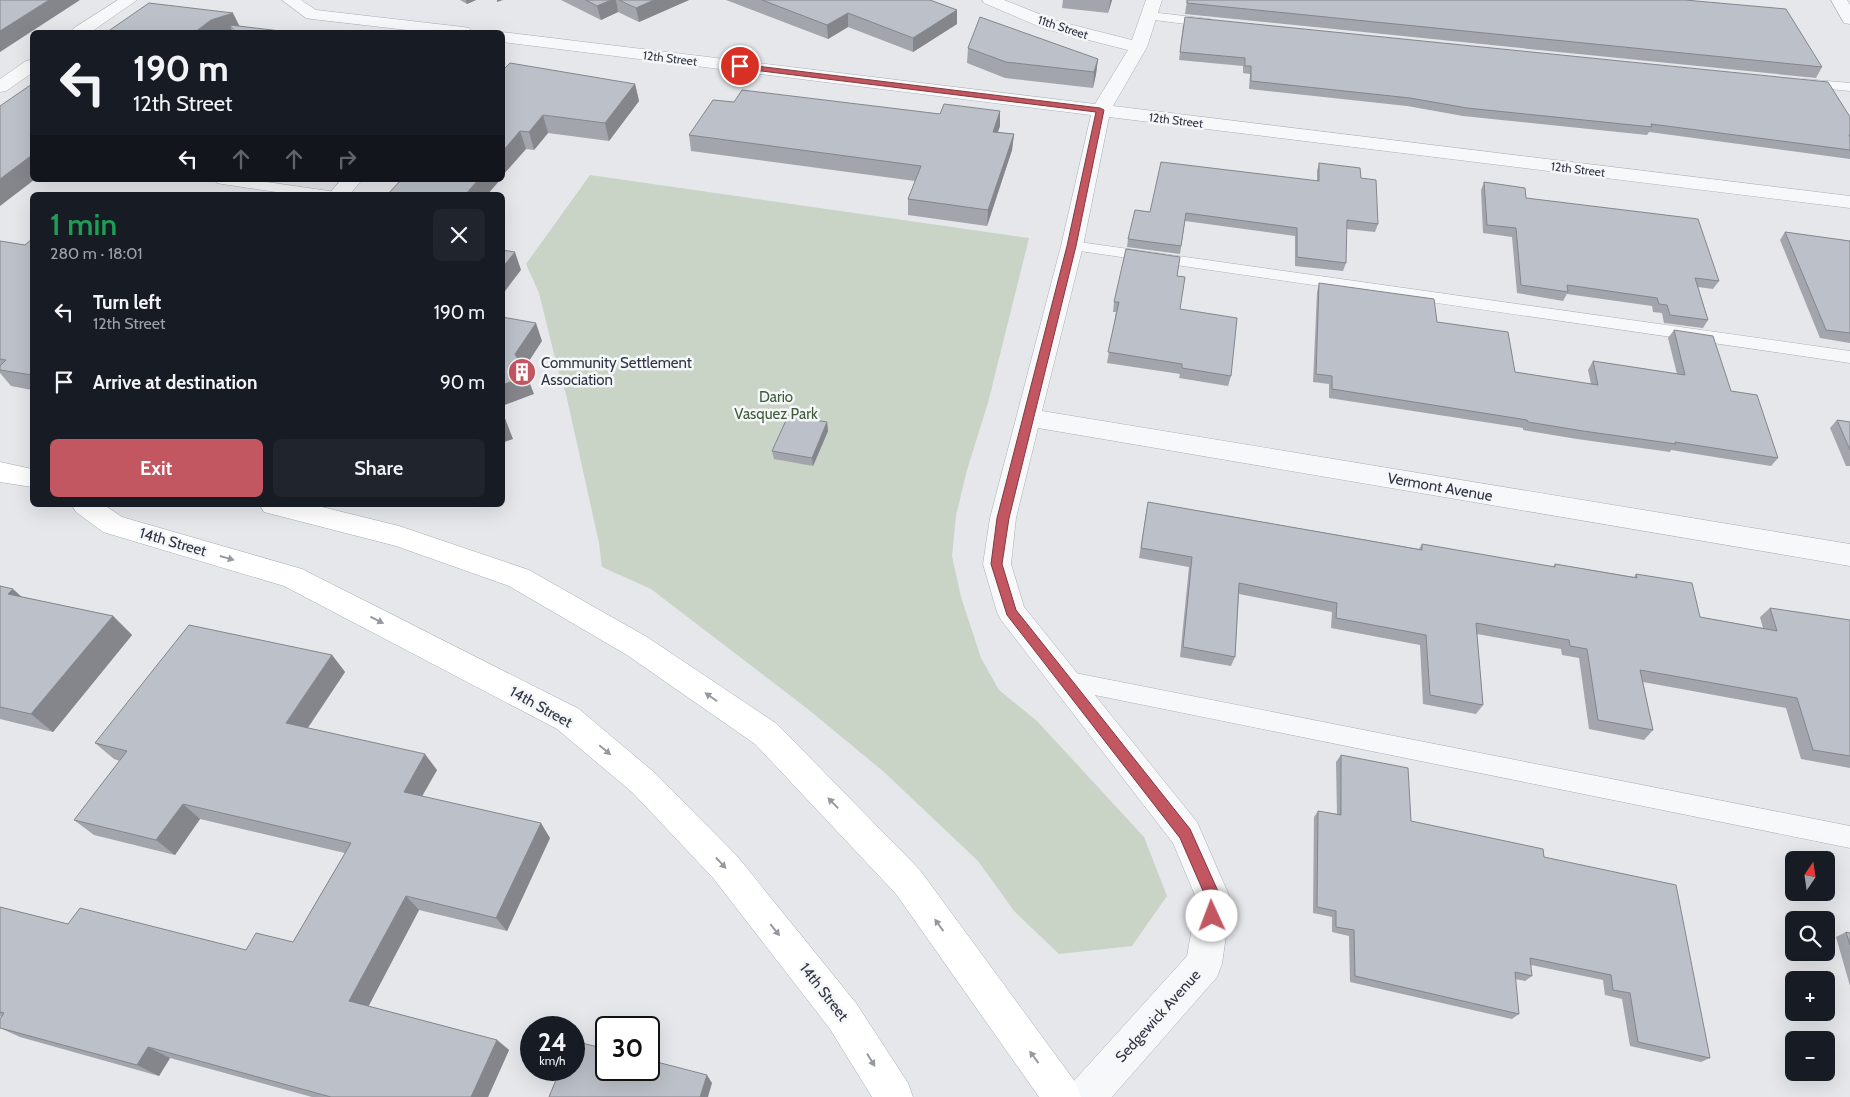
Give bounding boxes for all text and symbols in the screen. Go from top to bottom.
street label: 11th Street [1036,12,1090,42]
pin [719,45,761,87]
text: 190 m [133,47,229,90]
street label: 12th Street [642,47,698,69]
icon: left [50,50,115,115]
icon: arrive [726,52,754,80]
text: 12th Street [133,90,233,117]
street label: 12th Street [1148,109,1204,131]
icon: left [174,145,202,173]
icon: ahead [227,145,255,173]
icon: ahead [280,145,308,173]
icon: right [333,145,361,173]
street label: 12th Street [1550,158,1606,180]
text: 1 min [50,206,117,243]
button: close [433,209,485,261]
text: 280 m · 18:01 [50,244,143,263]
text: Turn left [93,291,161,314]
icon: left [50,298,78,326]
text: 190 m [434,301,485,324]
text: 12th Street [93,314,165,333]
place label: Community Settlement Association [541,354,692,389]
building icon: Community Settlement Association [507,357,537,387]
icon: arrive [50,368,78,396]
text: Arrive at destination [93,371,257,394]
text: 90 m [440,371,485,394]
park label: Dario Vasquez Park [734,388,818,423]
button: Exit [50,439,263,497]
button: Share [273,439,485,497]
street label: Vermont Avenue [1386,469,1494,505]
street label: 14th Street [138,524,208,560]
one-way arrow [220,555,235,563]
one-way arrow [369,616,384,624]
street label: 14th Street [507,682,575,732]
one-way arrow [704,692,718,702]
one-way arrow [598,745,611,756]
one-way arrow [827,797,839,809]
north arrow [1785,851,1835,901]
map controls [1785,851,1835,1081]
one-way arrow [715,857,727,869]
position arrow [1185,889,1237,941]
button: search [1785,911,1835,961]
one-way arrow [934,918,944,932]
one-way arrow [769,923,780,936]
street label: 14th Street [796,959,852,1025]
street label: Sedgewick Avenue [1112,966,1205,1066]
button: + [1785,971,1835,1021]
speed limit sign: 30 [595,1016,660,1081]
text: 24 [538,1027,567,1057]
button: − [1785,1031,1835,1081]
one-way arrow [1029,1050,1039,1064]
text: km/h [539,1053,566,1068]
one-way arrow [866,1053,876,1067]

